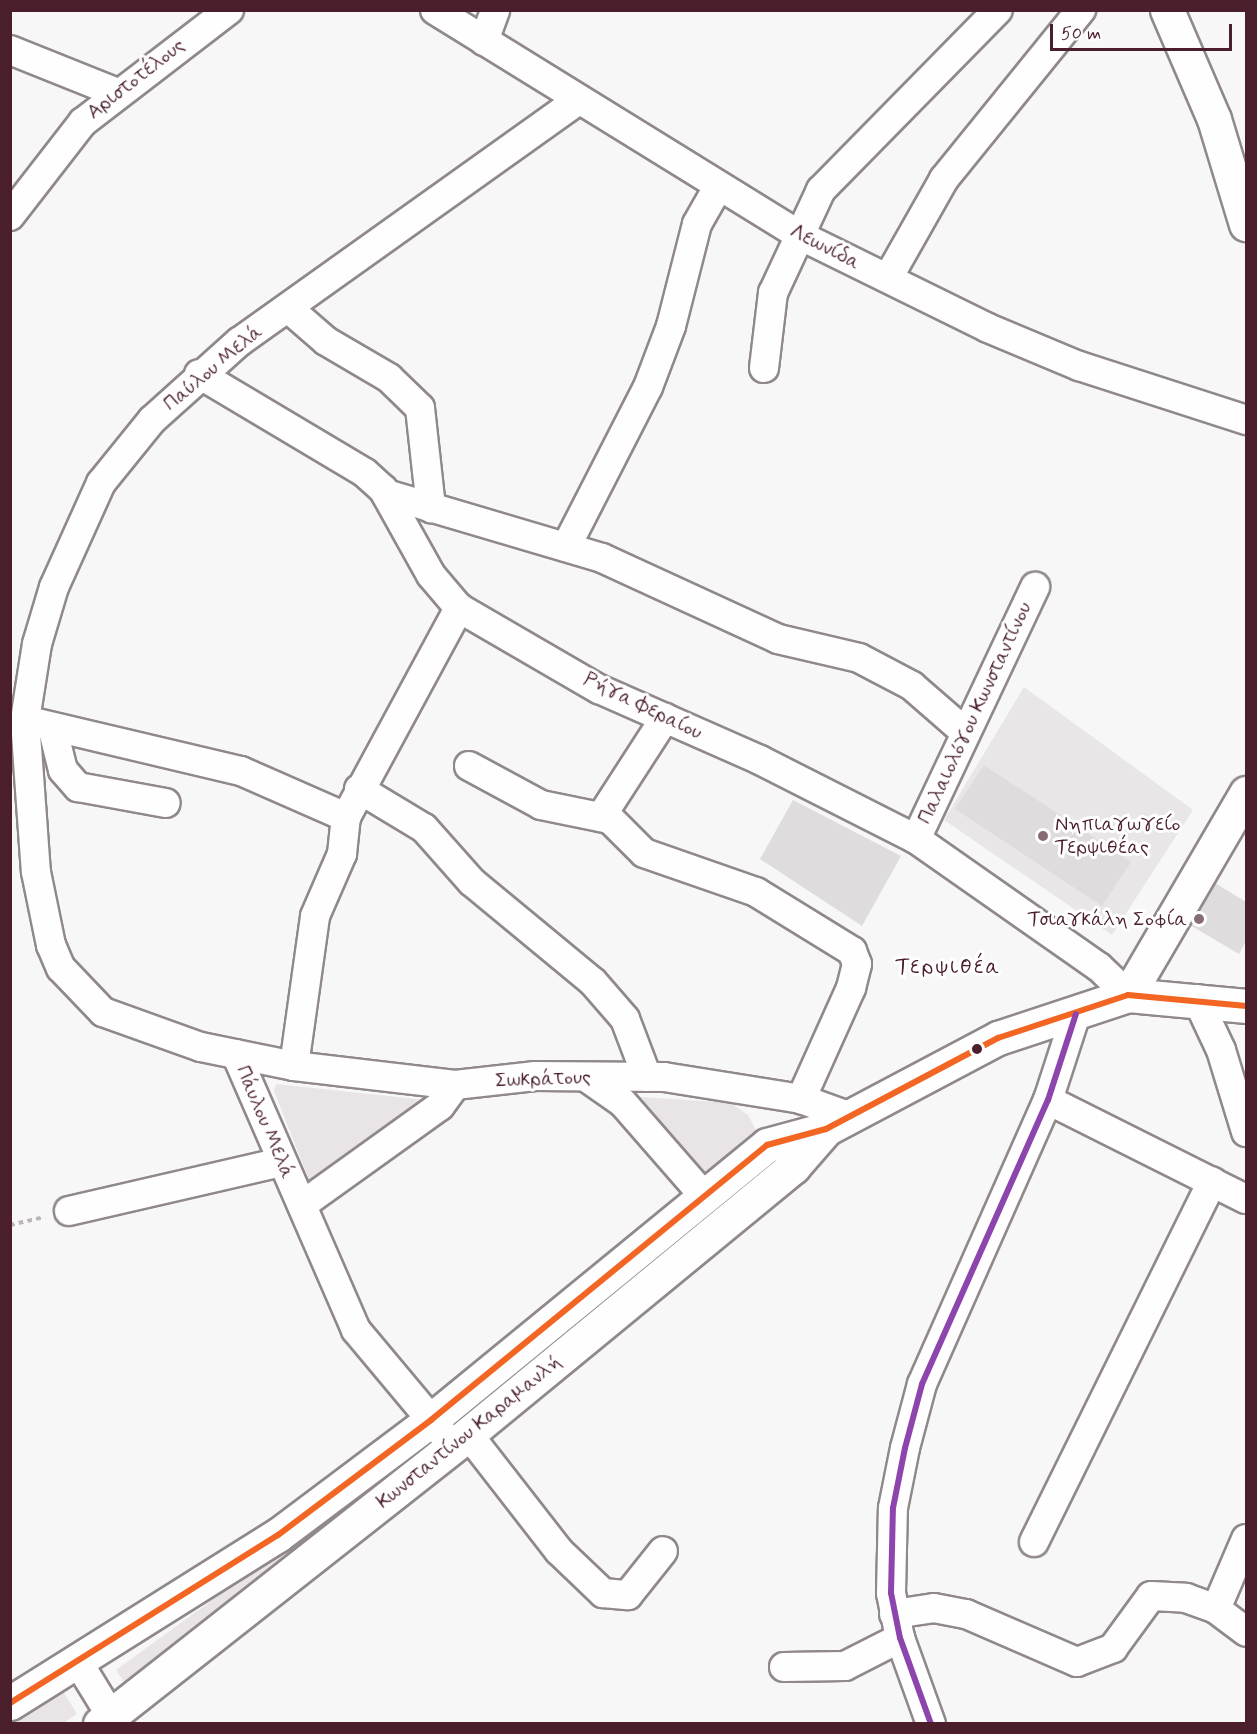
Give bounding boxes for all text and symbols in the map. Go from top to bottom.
scale bar [1053,12,1234,50]
text: 50 m [1061,22,1101,46]
street label: Αριστοτέλους [82,33,190,125]
street label: Λεωνίδα [786,219,864,275]
street label: Παύλου Μελά [159,320,267,416]
street label: Παλαιολόγου Κωνσταντίνου [913,598,1037,828]
street label: Ρήγα Φεραίου [580,667,706,745]
place label: Νηπιαγωγείο Τερψιθέας [1055,813,1181,860]
marker: Νηπιαγωγείο Τερψιθέας [1036,829,1050,843]
place label: Τσιαγκάλη Σοφία [1028,907,1187,931]
marker: Τσιαγκάλη Σοφία [1192,912,1206,926]
district label: Τερψιθέα [895,955,1001,981]
unlabelled marker [971,1043,983,1055]
street label: Πάυλου Μελά [230,1062,300,1182]
street label: Σωκράτους [495,1065,591,1093]
street label: Κωνσταντίνου Καραμανλή [372,1350,566,1514]

